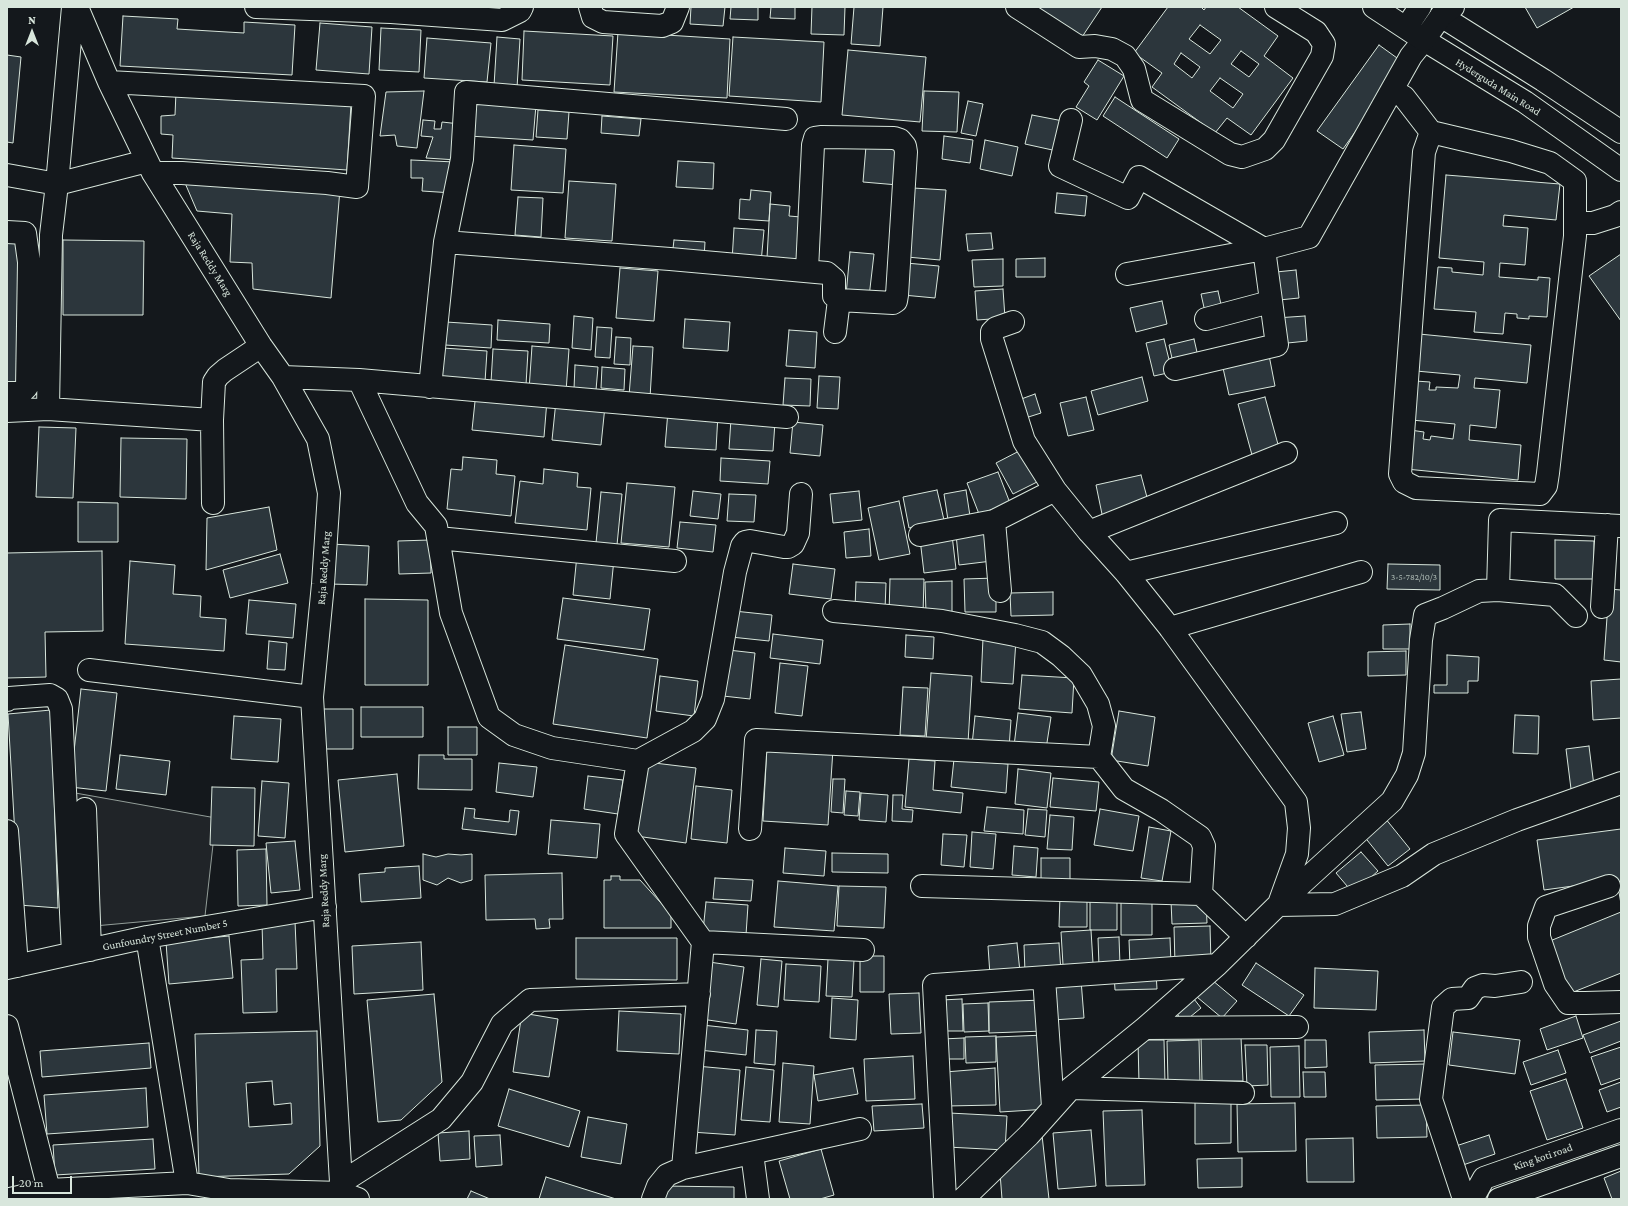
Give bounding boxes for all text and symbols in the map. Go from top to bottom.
north arrow [12,12,52,52]
text: N [28,14,36,26]
street label: Hyderguda Main Road [1453,55,1543,119]
street label: Raja Reddy Marg [185,229,235,299]
street label: Raja Reddy Marg [315,531,333,605]
house number: 3-5-782/10/3 [1391,572,1437,582]
street label: Raja Reddy Marg [315,854,333,928]
street label: Gunfoundry Street Number 5 [101,916,229,954]
street label: King koti road [1512,1141,1574,1173]
scale bar [14,1168,74,1194]
text: 20 m [19,1176,43,1190]

